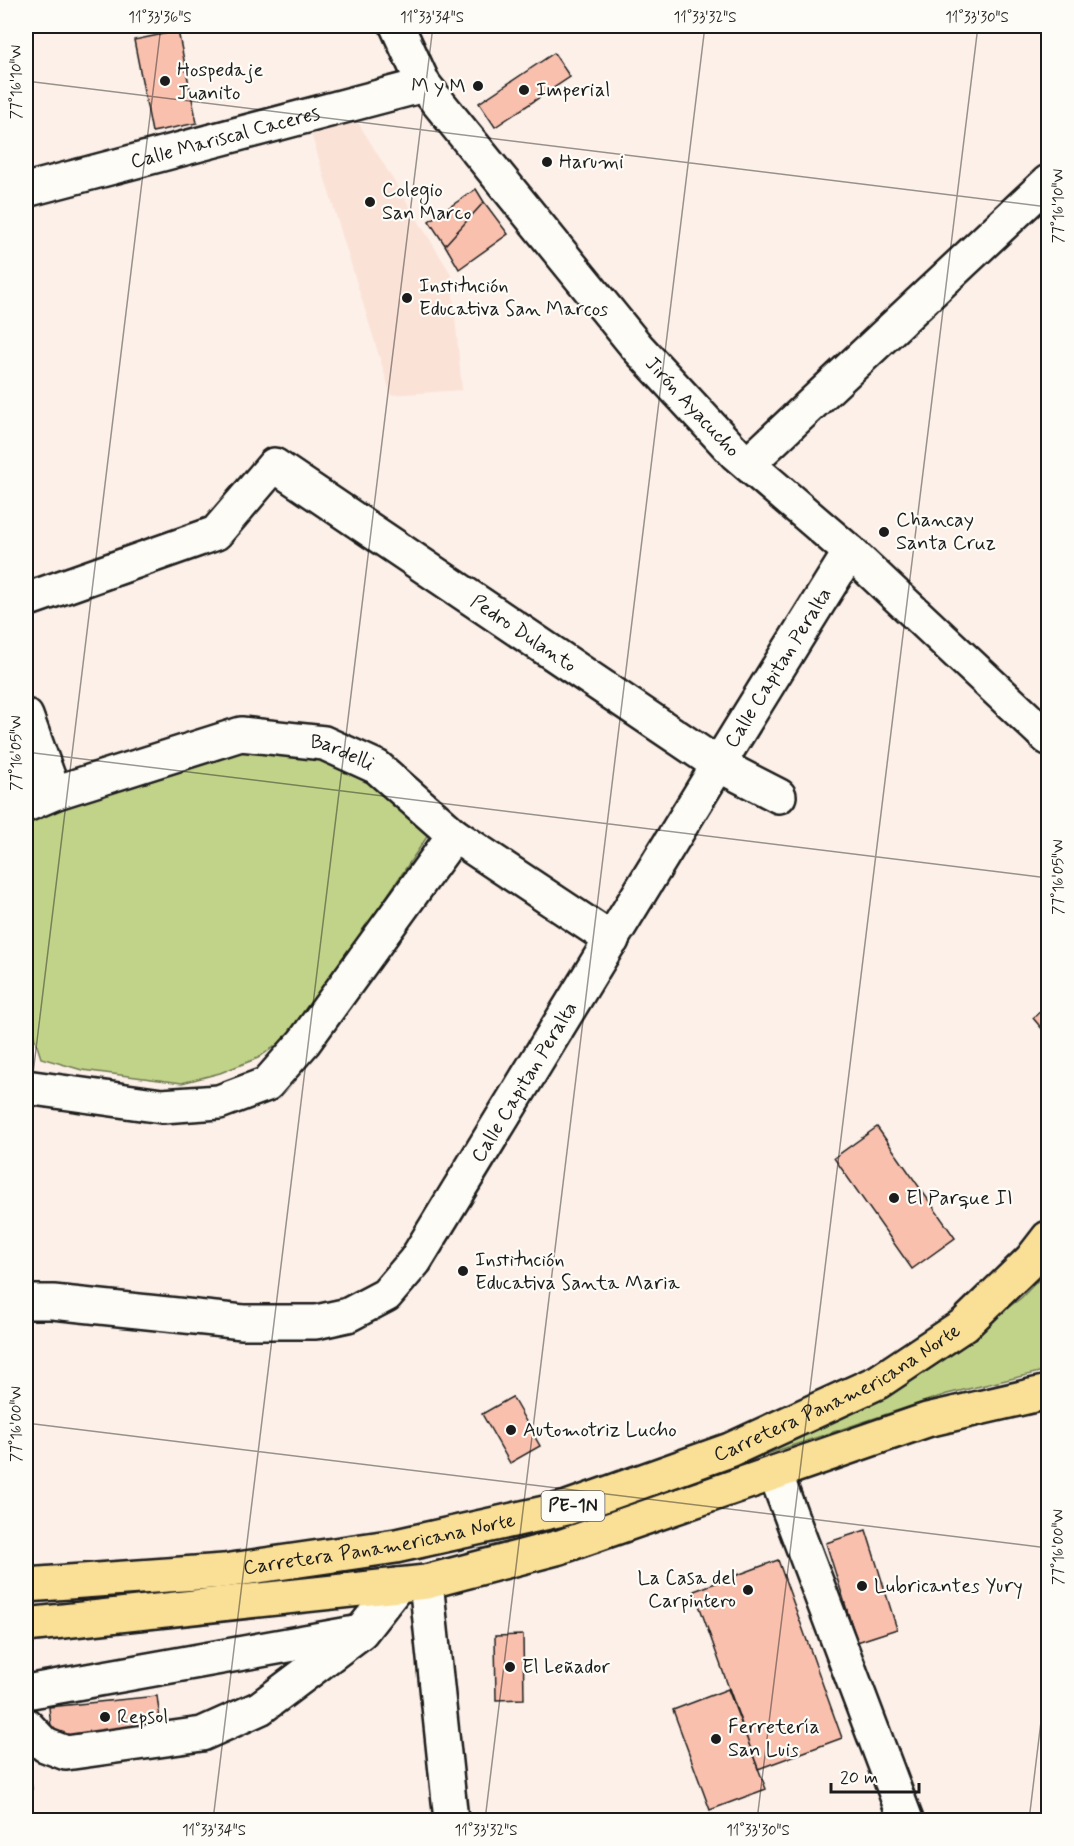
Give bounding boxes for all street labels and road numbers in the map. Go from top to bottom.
street label: Calle Mariscal Caceres [128,100,323,175]
street label: Jirón Ayacucho [639,351,746,463]
street label: Calle Capitan Peralta [718,582,838,753]
street label: Pedro Dulanto [465,588,582,679]
street label: Bardelli [309,728,378,777]
street label: Calle Capitan Peralta [465,996,584,1168]
street label: Carretera Panamericana Norte [710,1317,966,1468]
road number: PE-1N [542,1491,604,1521]
street label: Carretera Panamericana Norte [241,1506,518,1582]

